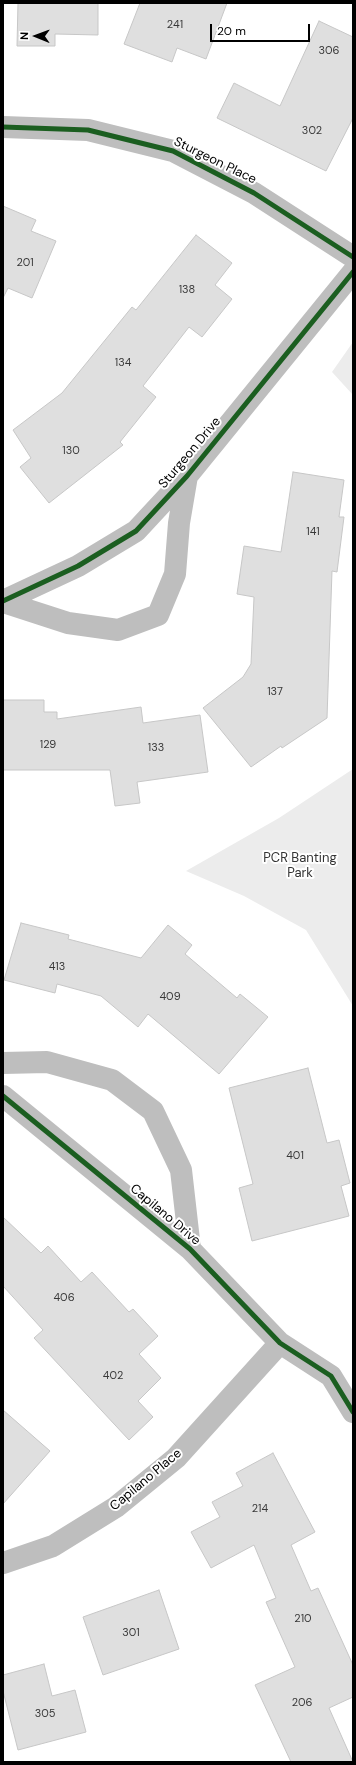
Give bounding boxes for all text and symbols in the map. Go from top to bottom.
north arrow [16,16,56,56]
scale bar [212,16,312,42]
house number: 241 [167,18,183,32]
text: 20 m [217,23,246,39]
text: N [17,32,31,40]
house number: 306 [319,44,339,58]
house number: 302 [302,124,322,138]
street label: Sturgeon Place [171,134,259,188]
house number: 201 [16,256,34,270]
house number: 138 [179,283,195,297]
house number: 134 [115,356,131,370]
street label: Sturgeon Drive [156,414,224,492]
house number: 130 [62,444,80,458]
house number: 141 [306,525,320,539]
house number: 137 [267,685,283,699]
house number: 129 [40,738,56,752]
house number: 133 [148,741,164,755]
park label: PCR Banting Park [263,851,337,882]
house number: 413 [49,960,65,974]
house number: 409 [159,990,181,1004]
house number: 401 [286,1149,304,1163]
street label: Capilano Drive [127,1181,203,1249]
house number: 406 [53,1291,75,1305]
house number: 402 [103,1369,123,1383]
street label: Capilano Place [107,1446,185,1514]
house number: 214 [252,1502,268,1516]
house number: 210 [294,1612,312,1626]
house number: 301 [122,1626,140,1640]
house number: 206 [292,1696,312,1710]
house number: 305 [35,1707,55,1721]

